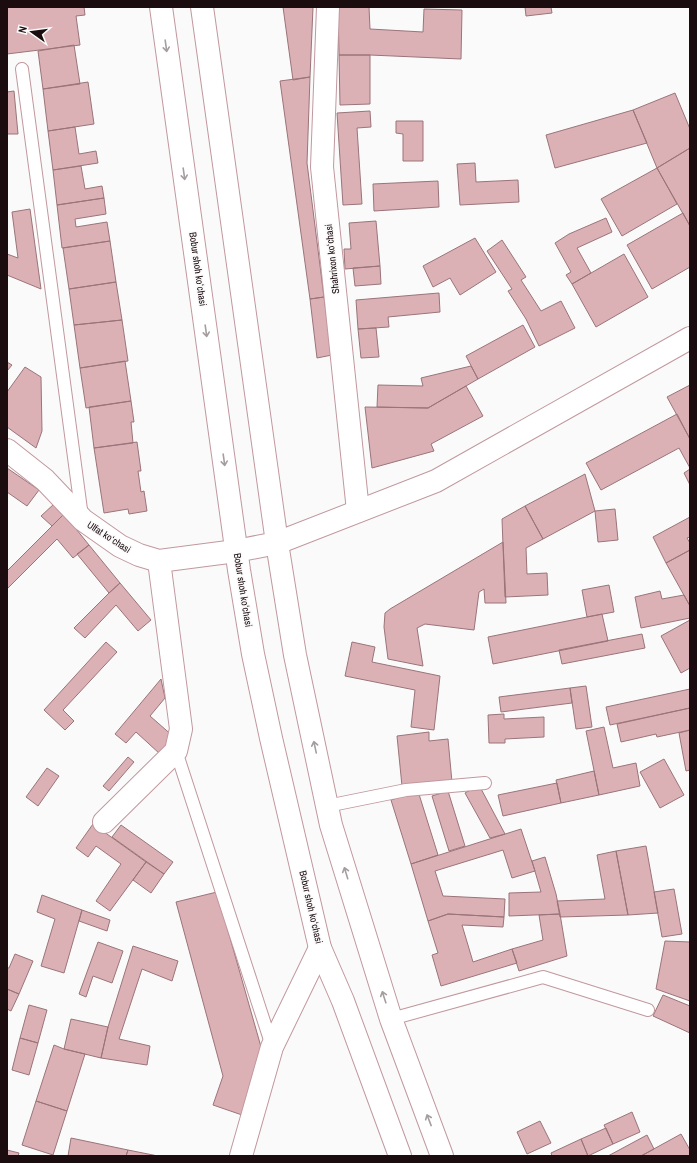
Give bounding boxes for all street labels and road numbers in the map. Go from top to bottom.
street label: Shahrixon koʻchasi [322,223,342,295]
street label: Bobur shoh koʻchasi [186,231,210,307]
street label: Ulfat koʻchasi [85,518,133,556]
street label: Bobur shoh koʻchasi [231,552,255,628]
street label: Bobur shoh koʻchasi [296,869,326,945]

